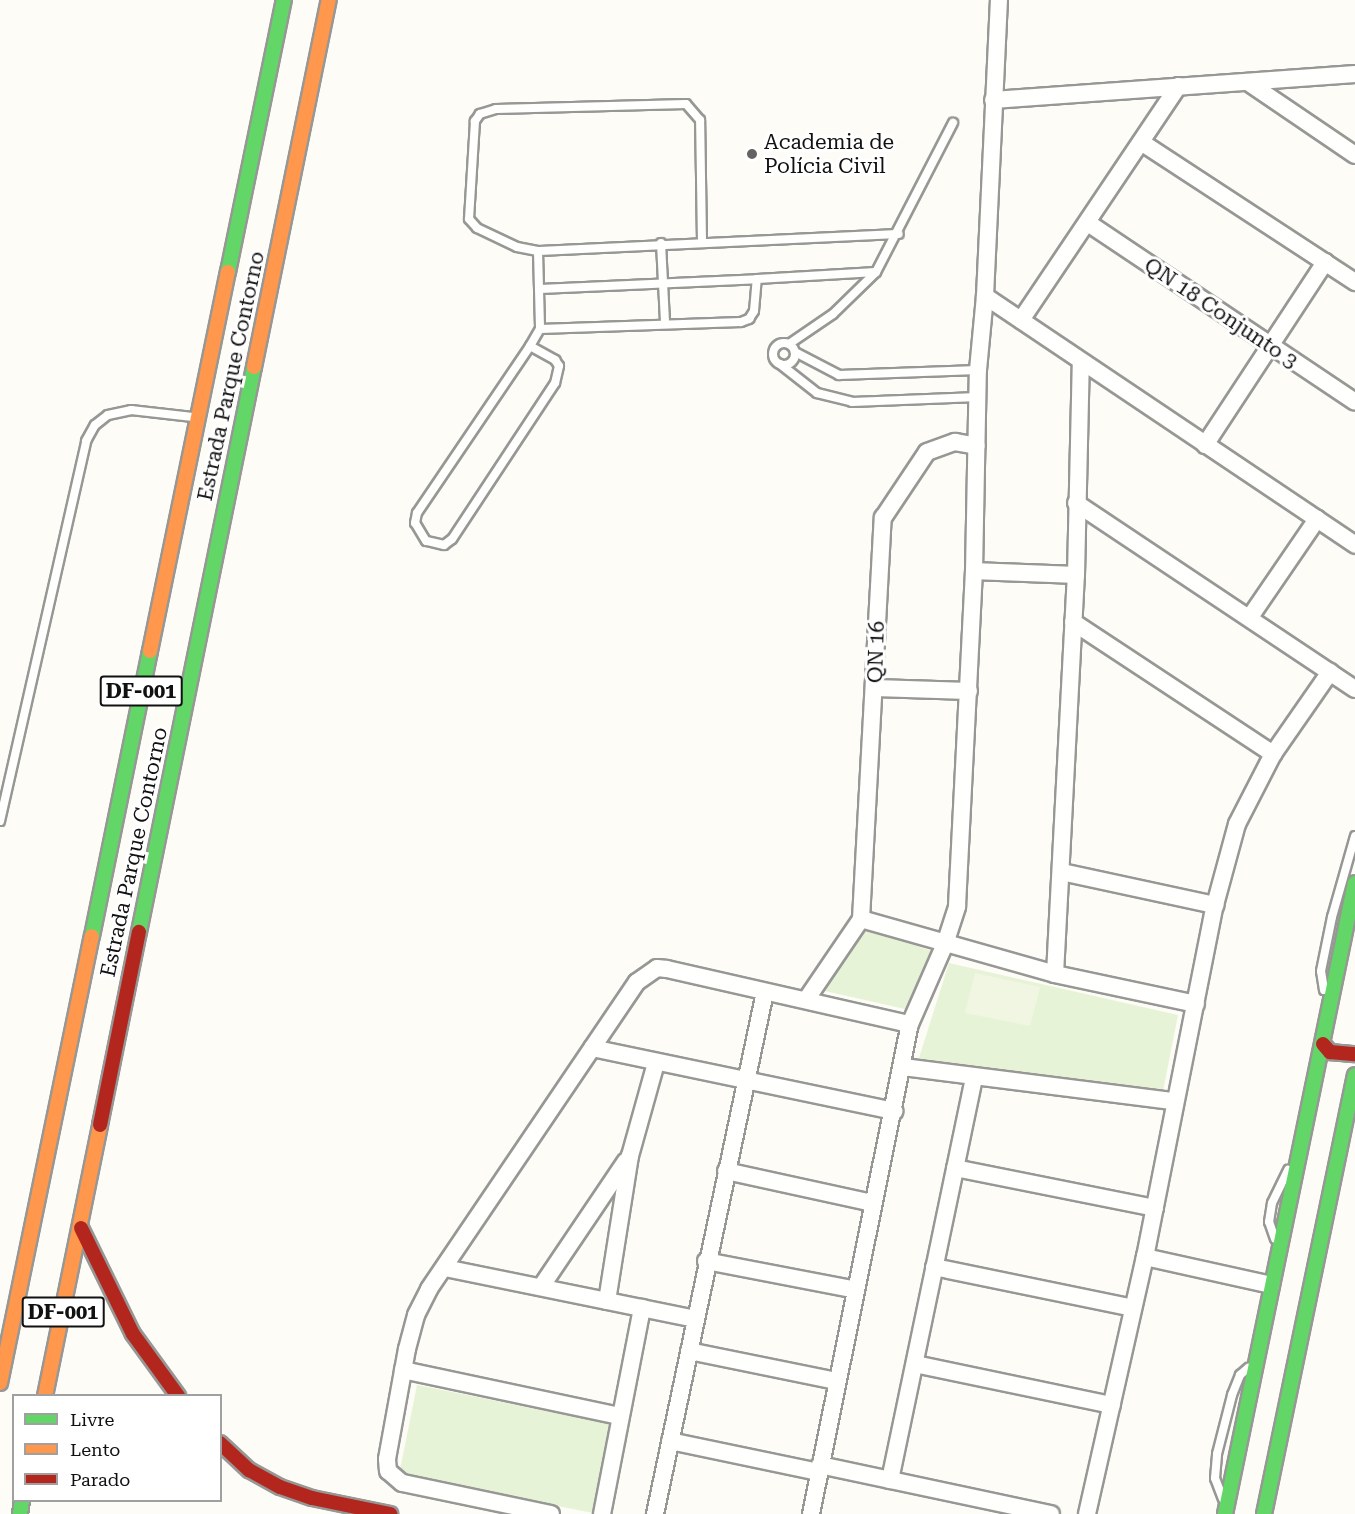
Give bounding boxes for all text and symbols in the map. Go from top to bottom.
place label: Academia de Polícia Civil [764,129,894,179]
marker: Academia de Polícia Civil [745,147,759,161]
street label: Estrada Parque Contorno [192,249,270,503]
street label: QN 18 Conjunto 3 [1139,252,1303,374]
street label: QN 16 [862,620,890,684]
road number: DF-001 [99,674,183,708]
street label: Estrada Parque Contorno [95,725,173,979]
road number: DF-001 [21,1295,105,1329]
legend [12,1394,222,1502]
text: Livre [70,1409,114,1430]
text: Lento [70,1439,120,1460]
text: Parado [70,1469,130,1490]

